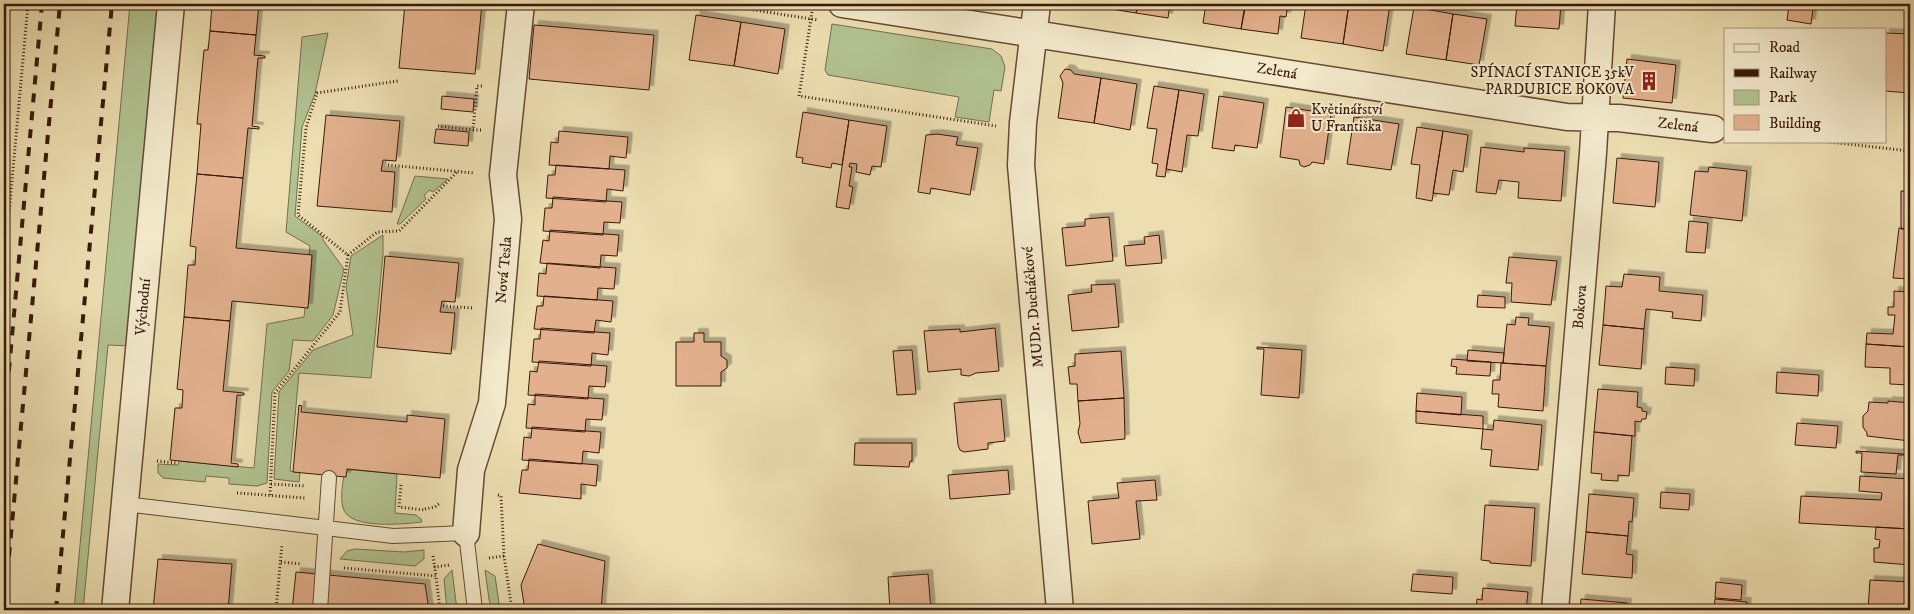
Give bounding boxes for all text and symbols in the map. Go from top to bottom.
legend [1724,28,1886,142]
text: Road [1769,38,1801,57]
street label: Zelená [1255,58,1299,84]
place label: SPÍNACÍ STANICE 35kV PARDUBICE BOKOVA [1471,62,1634,99]
text: Railway [1769,64,1817,83]
building icon: SPÍNACÍ STANICE 35kV PARDUBICE BOKOVA [1638,70,1660,92]
text: Park [1769,88,1798,107]
place label: Květinářství U Františka [1311,100,1384,136]
shop icon: Květinářství U Františka [1285,107,1307,129]
street label: Zelená [1657,113,1700,137]
text: Building [1769,114,1821,133]
street label: Nová Tesla [492,235,516,304]
street label: MUDr. Ducháčkové [1018,245,1048,368]
street label: Východní [131,277,155,337]
street label: Bokova [1569,283,1591,330]

